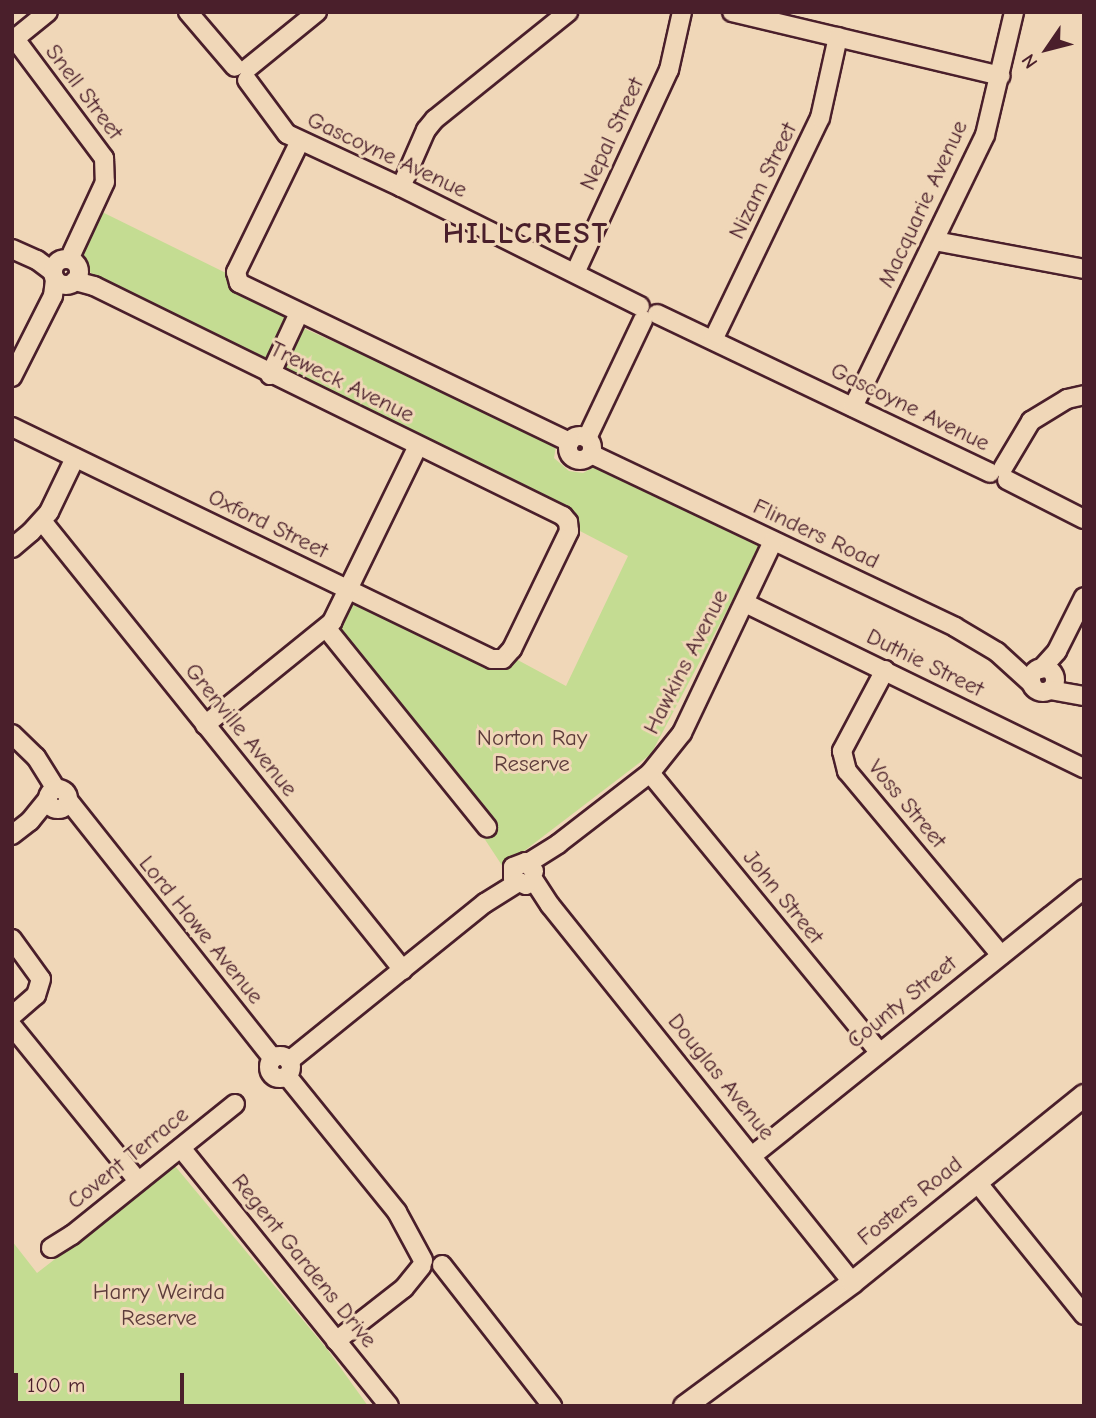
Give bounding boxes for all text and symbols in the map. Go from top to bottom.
north arrow [1012,14,1082,84]
street label: Snell Street [39,39,129,145]
text: N [1017,50,1042,72]
street label: Nepal Street [574,73,650,195]
street label: Gascoyne Avenue [303,106,471,204]
street label: Macquarie Avenue [872,116,974,292]
street label: Nizam Street [723,118,803,244]
district label: HILLCREST [444,216,608,252]
street label: Treweck Avenue [265,335,419,429]
street label: Gascoyne Avenue [826,357,994,457]
street label: Oxford Street [204,483,332,565]
street label: Flinders Road [749,493,883,575]
street label: Hawkins Avenue [638,585,734,739]
street label: Duthie Street [862,623,988,703]
street label: Grenville Avenue [179,658,303,802]
park label: Norton Ray Reserve [477,724,587,778]
street label: Voss Street [862,754,952,854]
street label: John Street [737,844,829,950]
street label: Lord Howe Avenue [133,850,269,1010]
street label: County Street [842,949,962,1055]
street label: Douglas Avenue [662,1008,780,1146]
street label: Covent Terrace [62,1101,194,1215]
street label: Fosters Road [852,1150,968,1252]
street label: Regent Gardens Drive [225,1169,383,1353]
park label: Harry Weirda Reserve [93,1278,225,1332]
scale bar [18,1358,187,1402]
text: 100 m [27,1373,85,1397]

